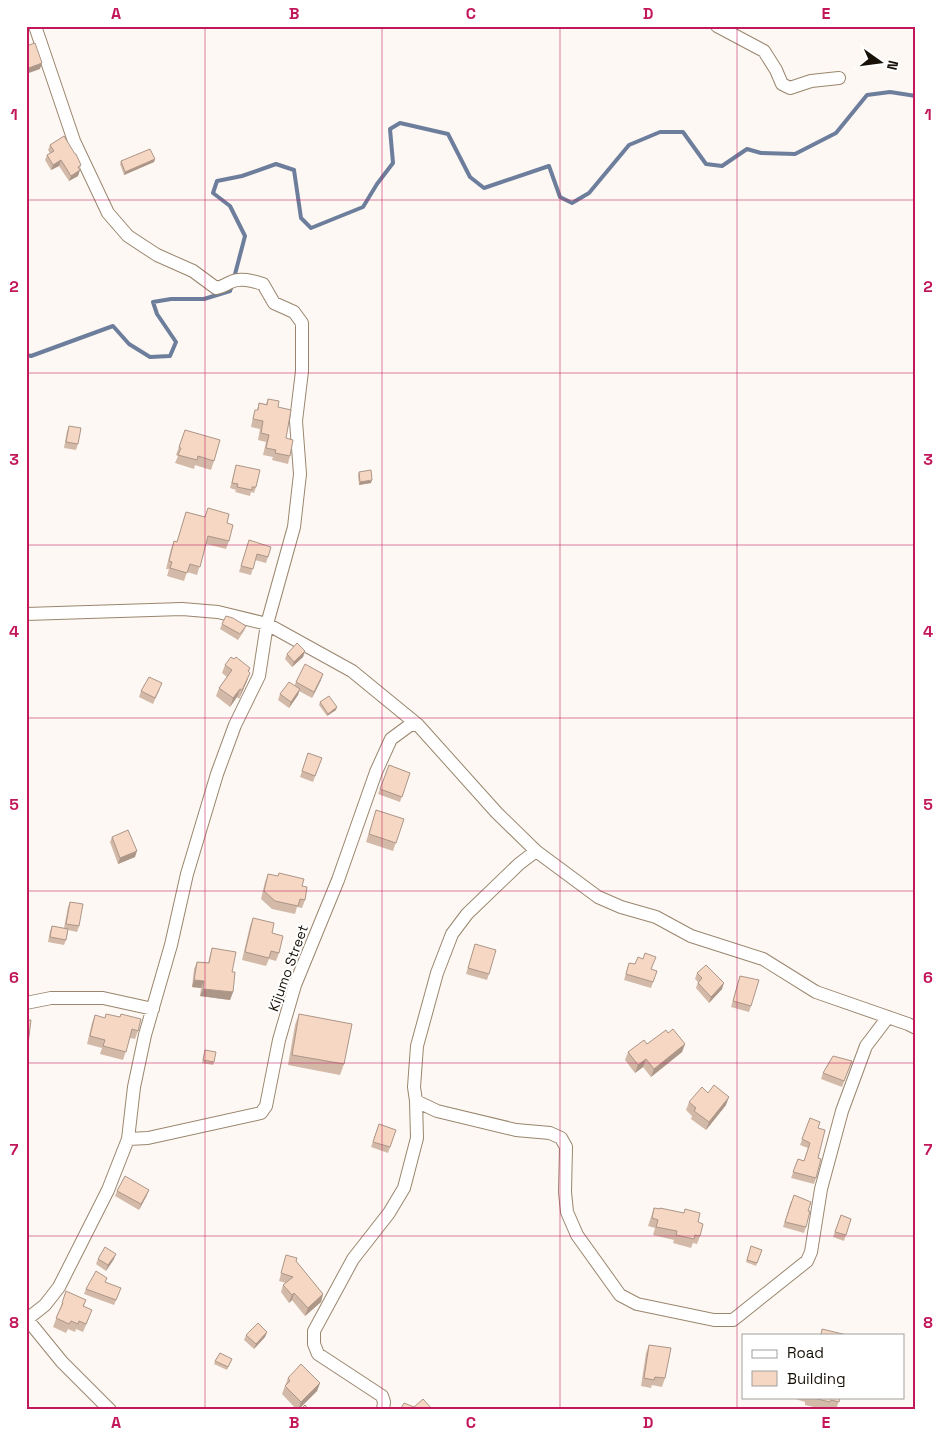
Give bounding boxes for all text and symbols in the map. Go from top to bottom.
text: A [111,3,121,24]
text: B [289,3,299,24]
text: C [466,3,476,24]
text: D [643,3,653,24]
text: E [822,3,831,24]
north arrow [854,38,904,88]
text: N [883,58,902,72]
text: 1 [10,104,18,125]
text: 1 [924,104,932,125]
text: 2 [9,276,19,297]
text: 2 [923,276,933,297]
text: 3 [9,449,19,470]
text: 3 [923,449,933,470]
text: 4 [9,621,19,642]
text: 4 [923,621,933,642]
text: 5 [9,794,19,815]
text: 5 [923,794,933,815]
street label: Kijumo Street [264,922,312,1014]
text: 6 [9,967,19,988]
text: 6 [923,967,933,988]
text: 7 [10,1139,19,1160]
text: 7 [924,1139,933,1160]
text: 8 [9,1312,19,1333]
text: 8 [923,1312,933,1333]
legend [742,1334,904,1398]
text: Road [787,1343,824,1362]
text: Building [787,1369,846,1388]
text: A [111,1412,121,1433]
text: B [289,1412,299,1433]
text: C [466,1412,476,1433]
text: D [643,1412,653,1433]
text: E [822,1412,831,1433]

